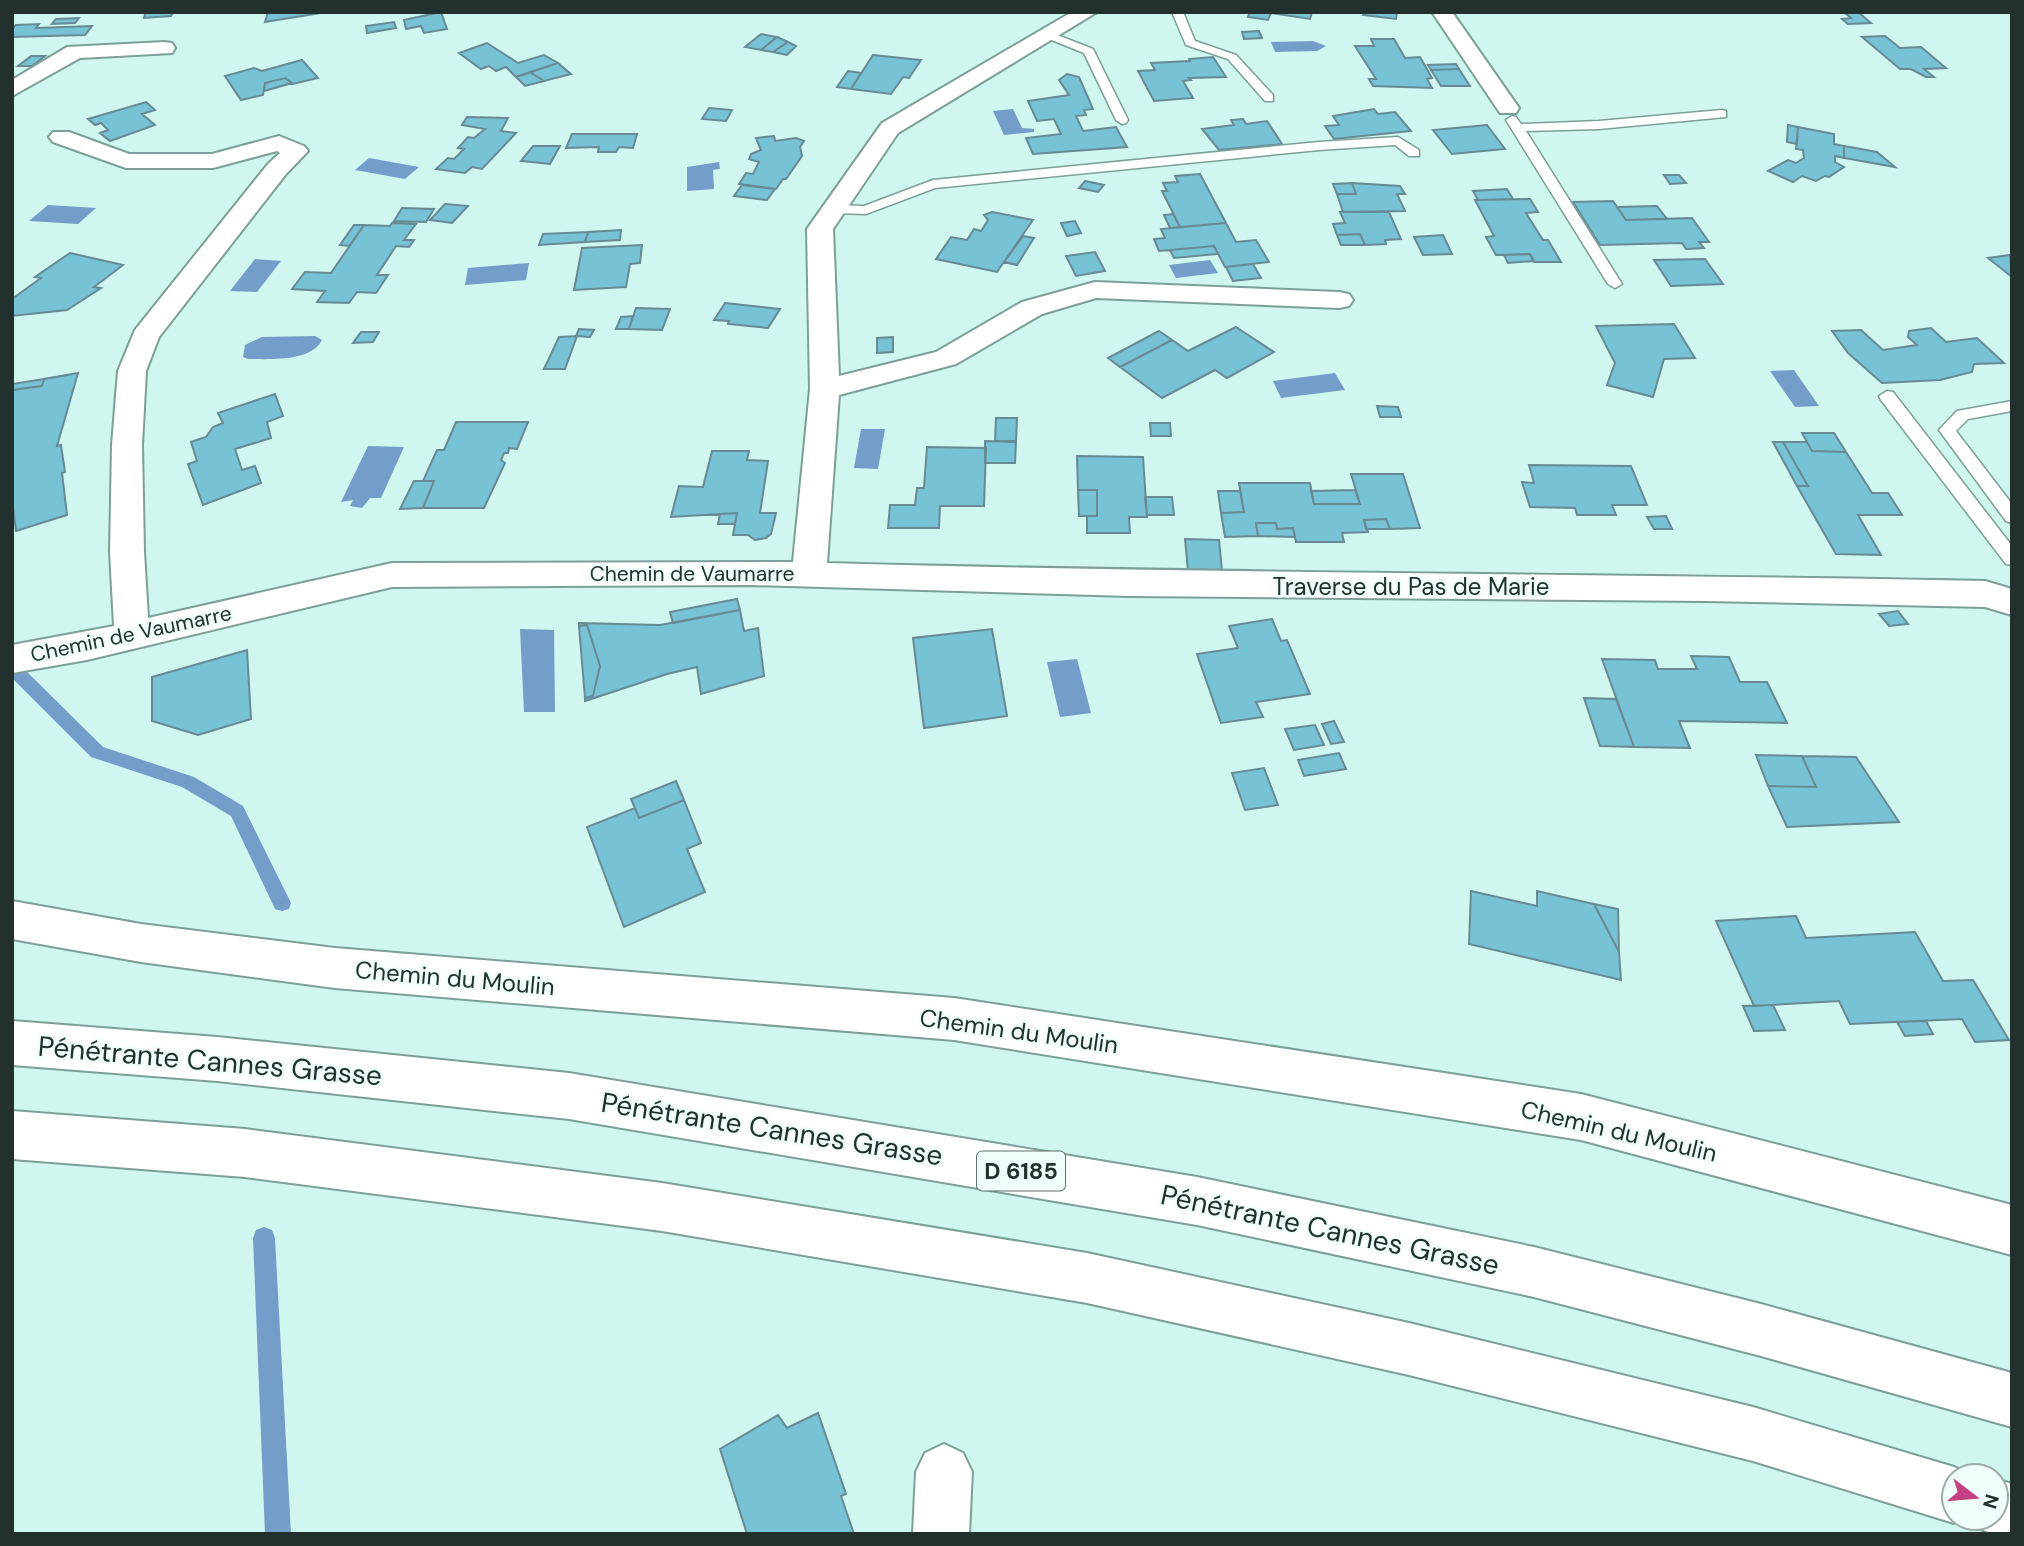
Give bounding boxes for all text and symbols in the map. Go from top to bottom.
street label: Chemin de Vaumarre [590,560,794,588]
street label: Traverse du Pas de Marie [1273,571,1549,602]
street label: Chemin de Vaumarre [28,599,234,669]
street label: Chemin du Moulin [354,954,556,1002]
street label: Chemin du Moulin [918,1002,1120,1060]
street label: Pénétrante Cannes Grasse [36,1028,384,1094]
street label: Pénétrante Cannes Grasse [599,1084,945,1174]
street label: Chemin du Moulin [1518,1093,1720,1169]
road number: D 6185 [977,1152,1065,1190]
street label: Pénétrante Cannes Grasse [1157,1176,1503,1284]
north arrow [1940,1462,2010,1532]
text: N [1977,1491,2005,1512]

